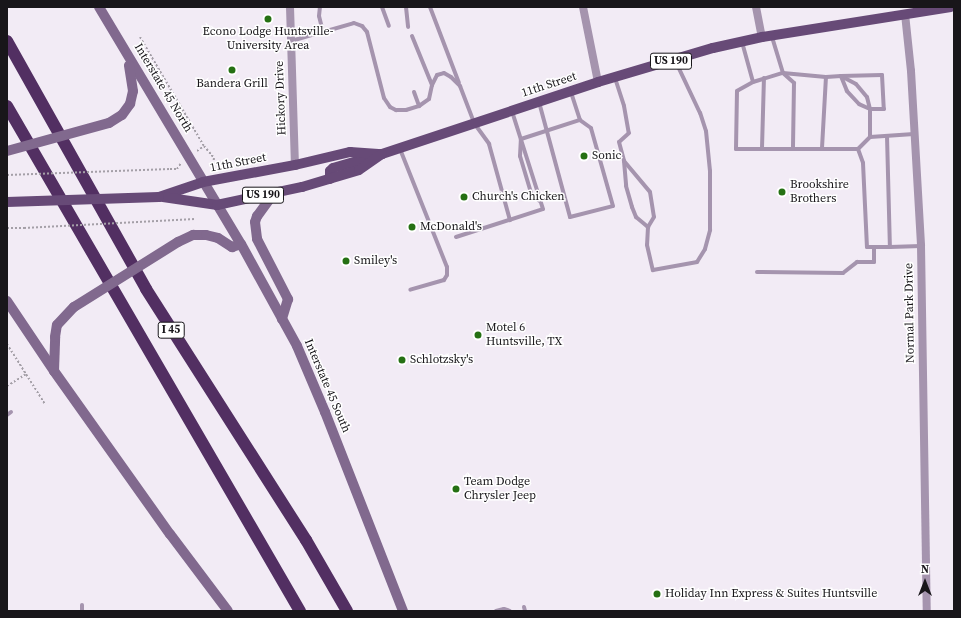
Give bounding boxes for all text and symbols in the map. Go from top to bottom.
marker: Econo Lodge Huntsville- University Area [263,14,273,24]
place label: Econo Lodge Huntsville- University Area [202,25,334,53]
street label: Interstate 45 North [131,41,195,135]
road number: US 190 [649,52,693,70]
street label: Hickory Drive [273,60,289,136]
marker: Bandera Grill [227,65,237,75]
street label: 11th Street [520,69,578,101]
place label: Bandera Grill [196,77,268,91]
place label: Sonic [592,149,621,163]
street label: 11th Street [209,151,267,175]
marker: Sonic [579,151,589,161]
place label: Brookshire Brothers [790,178,849,206]
road number: US 190 [241,186,285,204]
marker: Brookshire Brothers [777,187,787,197]
place label: Church's Chicken [472,190,565,204]
marker: Church's Chicken [459,192,469,202]
place label: McDonald's [420,220,482,234]
marker: McDonald's [407,222,417,232]
place label: Smiley's [354,254,397,268]
marker: Smiley's [341,256,351,266]
street label: Normal Park Drive [902,263,918,363]
road number: I 45 [157,321,185,339]
place label: Motel 6 Huntsville, TX [486,321,563,349]
marker: Motel 6 Huntsville, TX [473,330,483,340]
street label: Interstate 45 South [301,337,353,435]
place label: Schlotzsky's [410,353,473,367]
marker: Schlotzsky's [397,355,407,365]
place label: Team Dodge Chrysler Jeep [464,475,536,503]
marker: Team Dodge Chrysler Jeep [451,484,461,494]
north arrow [905,562,945,602]
text: N [921,562,929,577]
place label: Holiday Inn Express & Suites Huntsville [665,587,877,601]
marker: Holiday Inn Express & Suites Huntsville [652,589,662,599]

